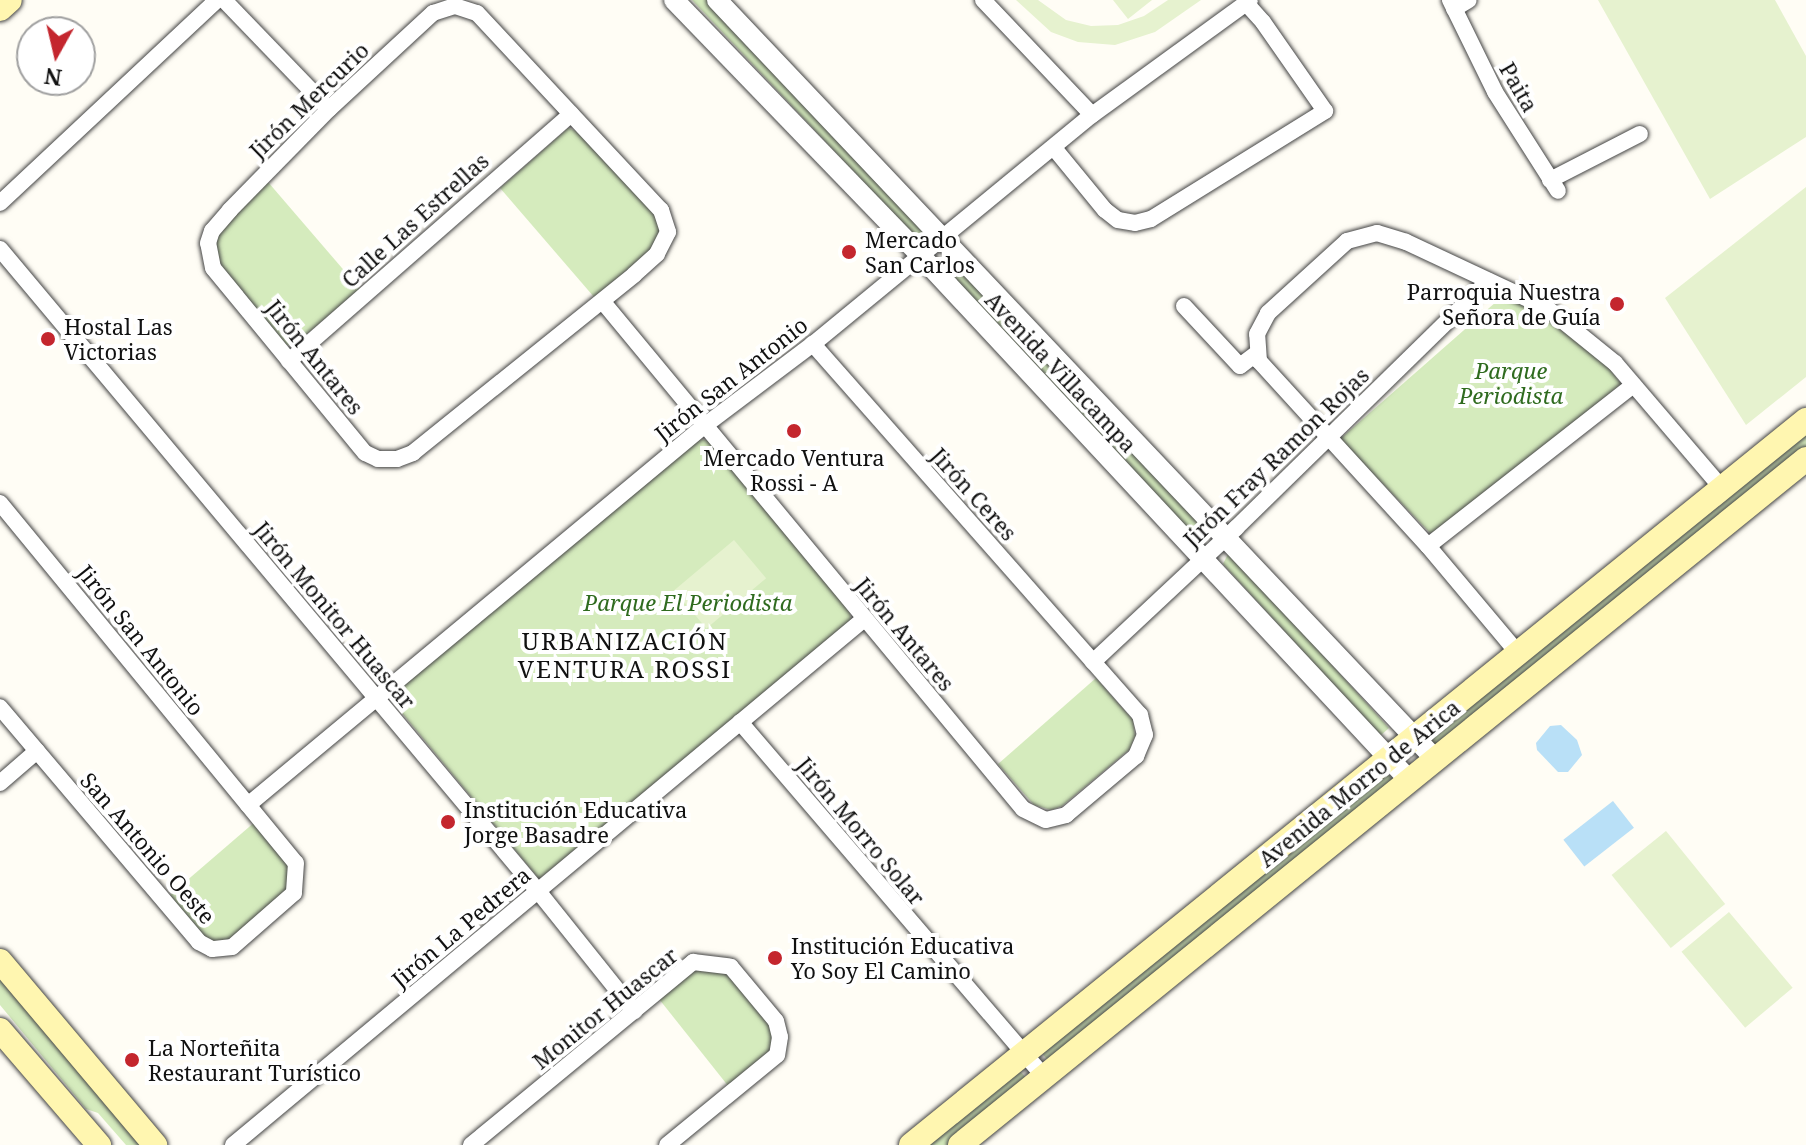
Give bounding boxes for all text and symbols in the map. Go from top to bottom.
north arrow [16,16,96,96]
street label: Jirón Mercurio [244,36,374,164]
street label: Paita [1494,58,1544,116]
text: N [42,62,64,94]
street label: Calle Las Estrellas [336,147,494,293]
place label: Mercado San Carlos [865,226,975,278]
marker: Mercado San Carlos [840,243,858,261]
place label: Parroquia Nuestra Señora de Guía [1407,278,1601,330]
street label: Avenida Villacampa [980,286,1142,458]
street label: Jirón Antares [261,294,369,420]
marker: Parroquia Nuestra Señora de Guía [1608,295,1626,313]
street label: Jirón San Antonio [650,311,812,447]
place label: Hostal Las Victorias [64,313,173,364]
marker: Hostal Las Victorias [39,330,57,348]
park label: Parque Periodista [1459,357,1563,408]
street label: Jirón Fray Ramon Rojas [1178,362,1374,552]
marker: Mercado Ventura Rossi - A [785,422,803,440]
street label: Jirón Ceres [926,442,1022,546]
place label: Mercado Ventura Rossi - A [703,444,885,496]
street label: Jirón Monitor Huascar [249,516,421,714]
street label: Jirón San Antonio [72,559,210,721]
street label: Jirón Antares [850,572,960,696]
park label: Parque El Periodista [584,590,792,616]
district label: URBANIZACIÓN VENTURA ROSSI [518,627,732,683]
street label: Avenida Morro de Arica [1253,694,1465,872]
street label: Jirón Morro Solar [792,752,930,910]
street label: San Antonio Oeste [75,767,221,929]
place label: Institución Educativa Jorge Basadre [464,796,687,848]
marker: Institución Educativa Jorge Basadre [439,813,457,831]
street label: Jirón La Pedrera [386,861,536,993]
place label: Institución Educativa Yo Soy El Camino [791,932,1014,984]
street label: Monitor Huascar [527,942,683,1074]
marker: Institución Educativa Yo Soy El Camino [766,949,784,967]
place label: La Norteñita Restaurant Turístico [148,1034,361,1086]
marker: La Norteñita Restaurant Turístico [123,1051,141,1069]

